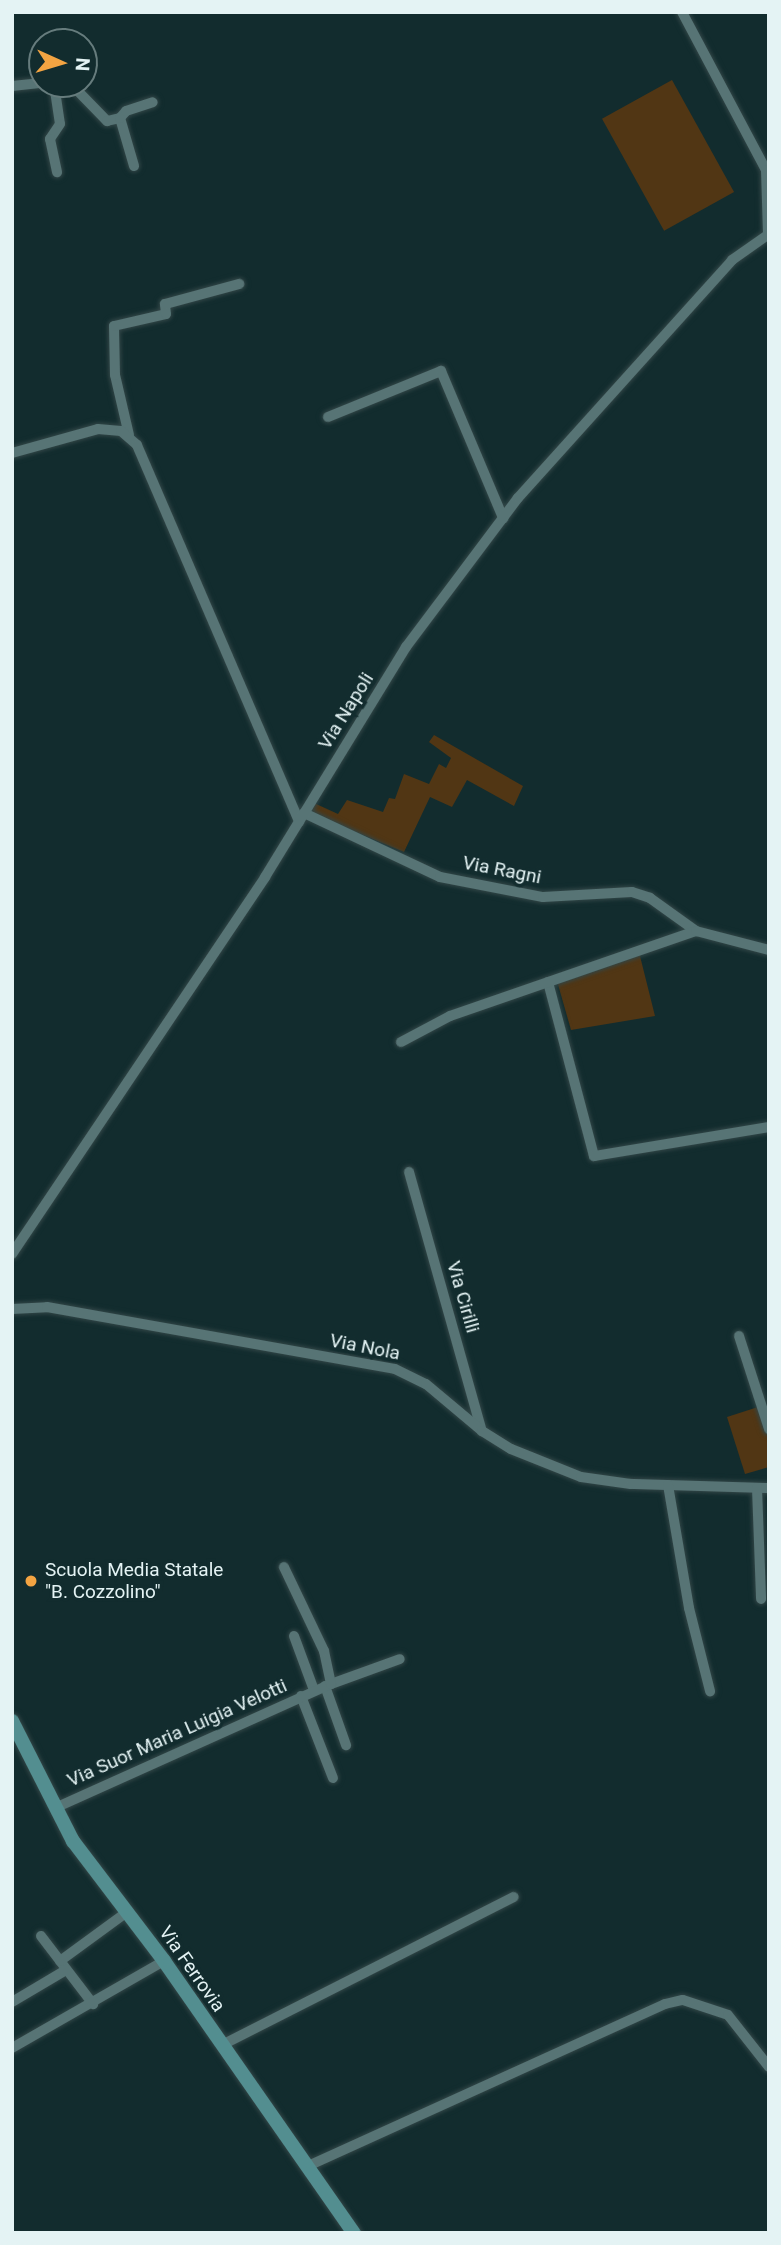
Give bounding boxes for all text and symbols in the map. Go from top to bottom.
north arrow [28,28,98,98]
text: N [71,57,94,72]
street label: Via Napoli [313,668,379,754]
street label: Via Ragni [461,851,543,889]
street label: Via Cirilli [442,1258,484,1336]
street label: Via Nola [328,1329,402,1365]
place label: Scuola Media Statale "B. Cozzolino" [45,1559,223,1603]
marker: Scuola Media Statale "B. Cozzolino" [23,1573,39,1589]
street label: Via Suor Maria Luigia Velotti [64,1674,290,1792]
street label: Via Ferrovia [154,1922,230,2016]

